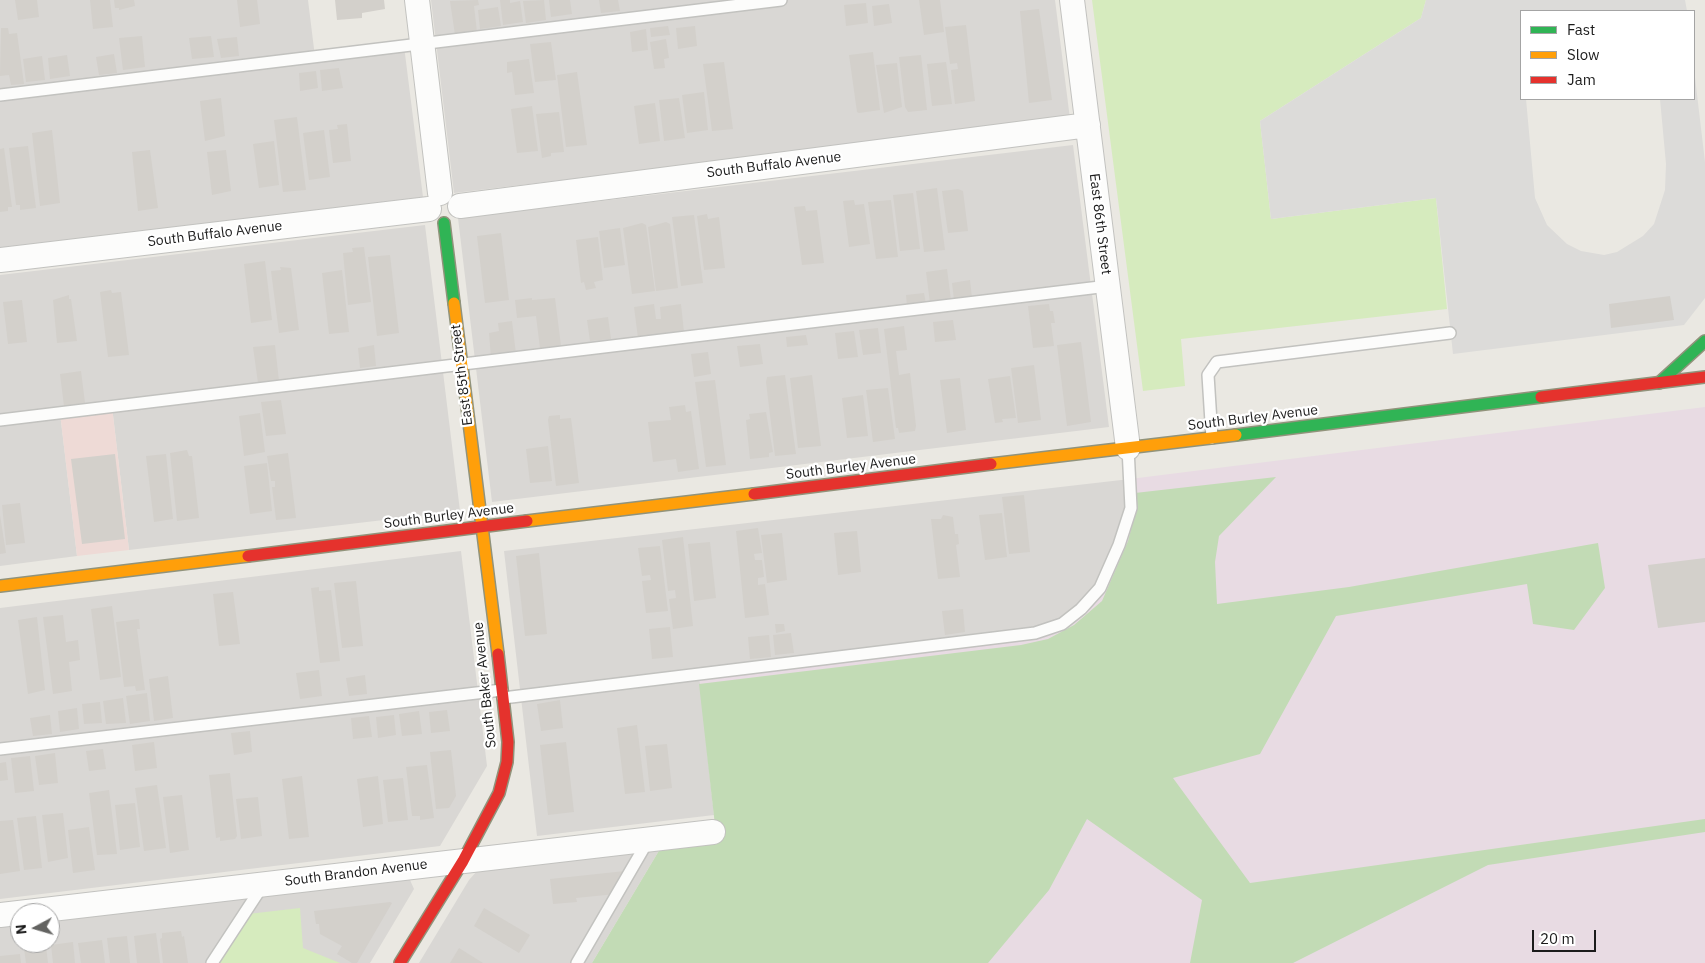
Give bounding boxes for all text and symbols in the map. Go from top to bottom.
legend [1520,10,1695,100]
text: Fast [1567,20,1595,39]
text: Slow [1567,45,1600,64]
text: Jam [1567,70,1596,89]
street label: South Buffalo Avenue [706,148,842,182]
street label: East 86th Street [1085,172,1115,276]
street label: South Buffalo Avenue [147,217,283,251]
street label: East 85th Street [447,323,477,427]
street label: South Burley Avenue [1187,402,1319,434]
street label: South Burley Avenue [785,451,917,483]
street label: South Burley Avenue [383,500,515,532]
street label: South Baker Avenue [470,621,500,749]
street label: South Brandon Avenue [284,856,428,890]
north arrow [10,903,60,953]
scale bar [1535,920,1599,952]
text: N [12,923,31,935]
text: 20 m [1540,929,1575,948]

